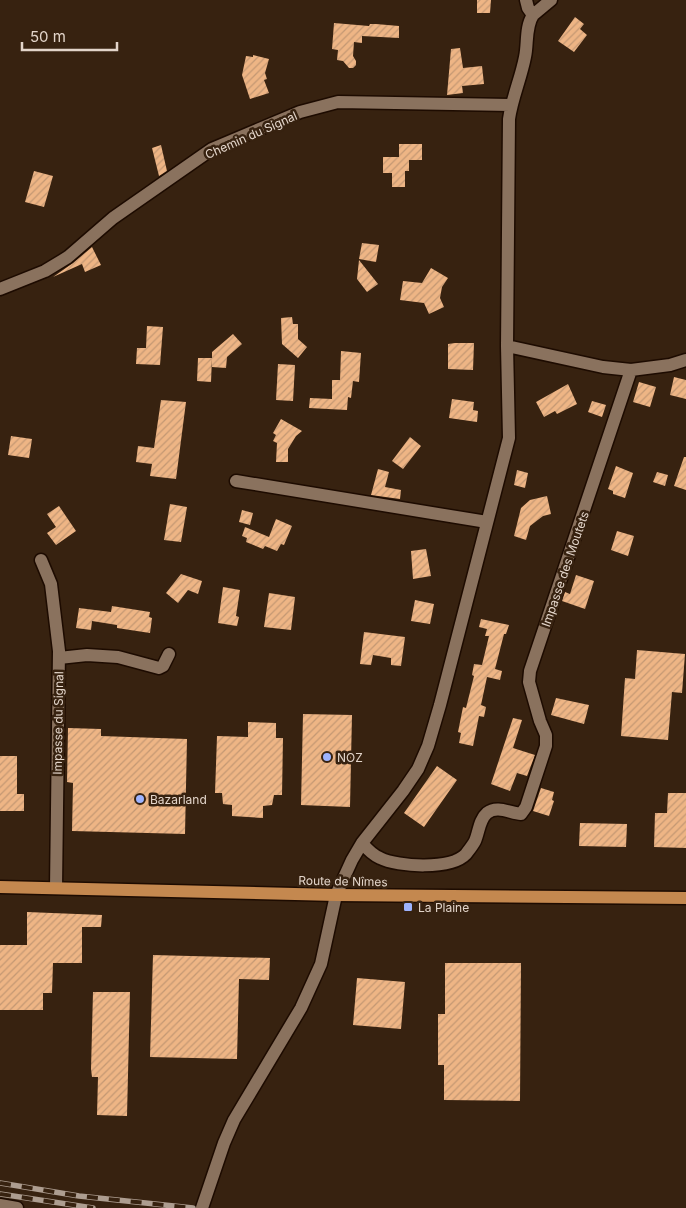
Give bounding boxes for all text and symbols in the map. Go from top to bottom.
scale bar [22,20,118,52]
text: 50 m [30,27,66,46]
street label: Chemin du Signal [203,108,299,162]
street label: Impasse des Moutets [538,509,592,629]
street label: Impasse du Signal [50,671,66,775]
place label: NOZ [337,750,363,765]
marker: NOZ [321,751,333,763]
place label: Bazarland [150,792,207,807]
marker: Bazarland [134,793,146,805]
street label: Route de Nîmes [298,873,388,889]
place label: La Plaine [418,900,469,915]
marker: La Plaine [402,901,414,913]

